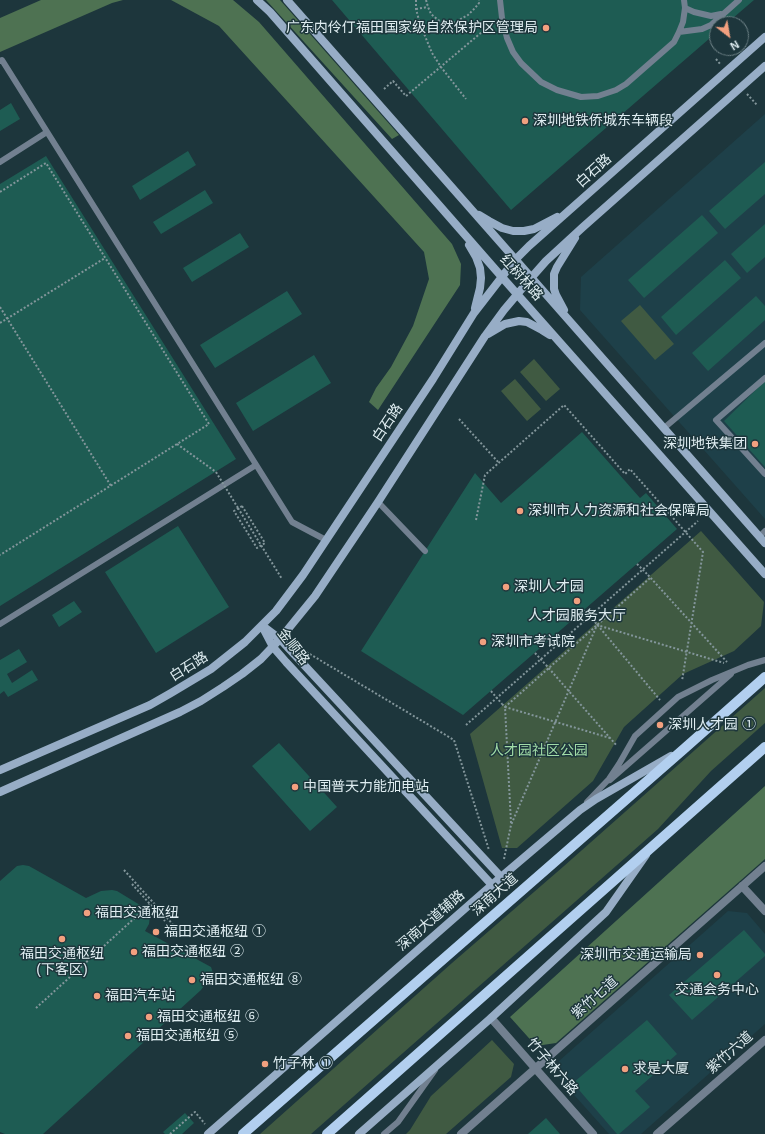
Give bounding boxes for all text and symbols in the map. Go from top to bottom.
north arrow [709,16,749,56]
place label: 广东内伶仃福田国家级自然保护区管理局 [286,20,538,36]
marker: 广东内伶仃福田国家级自然保护区管理局 [541,23,551,33]
text: N [728,38,741,53]
place label: 深圳地铁侨城东车辆段 [533,113,673,129]
marker: 深圳地铁侨城东车辆段 [520,116,530,126]
street label: 白石路 [573,151,615,191]
street label: 红树林路 [496,252,546,304]
street label: 白石路 [369,401,407,445]
place label: 深圳地铁集团 [663,436,747,452]
marker: 深圳地铁集团 [750,439,760,449]
place label: 深圳市人力资源和社会保障局 [528,503,710,519]
marker: 深圳市人力资源和社会保障局 [515,506,525,516]
place label: 深圳人才园 [514,579,584,595]
marker: 深圳人才园 [501,582,511,592]
marker: 人才园服务大厅 [572,596,582,606]
place label: 人才园服务大厅 [528,608,626,624]
street label: 金顺路 [273,625,313,669]
place label: 深圳市考试院 [491,634,575,650]
marker: 深圳市考试院 [478,637,488,647]
street label: 白石路 [167,649,211,685]
place label: 深圳人才园 ① [668,717,756,733]
marker: 深圳人才园 ① [655,720,665,730]
park label: 人才园社区公园 [490,743,588,759]
place label: 中国普天力能加电站 [303,779,429,795]
marker: 中国普天力能加电站 [290,782,300,792]
street label: 深南大道 [468,870,522,920]
street label: 深南大道辅路 [394,887,468,955]
place label: 福田交通枢纽 [95,905,179,921]
marker: 福田交通枢纽 [82,908,92,918]
place label: 福田交通枢纽 ① [164,924,266,940]
marker: 福田交通枢纽 ① [151,927,161,937]
marker: 福田交通枢纽 (下客区) [57,934,67,944]
place label: 福田交通枢纽 ② [142,944,244,960]
place label: 福田交通枢纽 (下客区) [20,946,104,978]
marker: 福田交通枢纽 ② [129,947,139,957]
place label: 深圳市交通运输局 [580,947,692,963]
marker: 深圳市交通运输局 [695,950,705,960]
marker: 交通会务中心 [712,970,722,980]
place label: 福田交通枢纽 ⑧ [200,972,302,988]
street label: 紫竹七道 [568,973,622,1023]
marker: 福田交通枢纽 ⑧ [187,975,197,985]
place label: 交通会务中心 [675,982,759,998]
place label: 福田汽车站 [105,988,175,1004]
marker: 福田汽车站 [92,991,102,1001]
place label: 福田交通枢纽 ⑥ [157,1009,259,1025]
marker: 福田交通枢纽 ⑥ [144,1012,154,1022]
place label: 福田交通枢纽 ⑤ [136,1028,238,1044]
street label: 紫竹六道 [703,1028,757,1078]
marker: 福田交通枢纽 ⑤ [123,1031,133,1041]
street label: 竹子林六路 [523,1035,581,1099]
place label: 竹子林 ① [273,1056,333,1072]
marker: 竹子林 ① [260,1059,270,1069]
place label: 求是大厦 [633,1061,689,1077]
marker: 求是大厦 [620,1064,630,1074]

